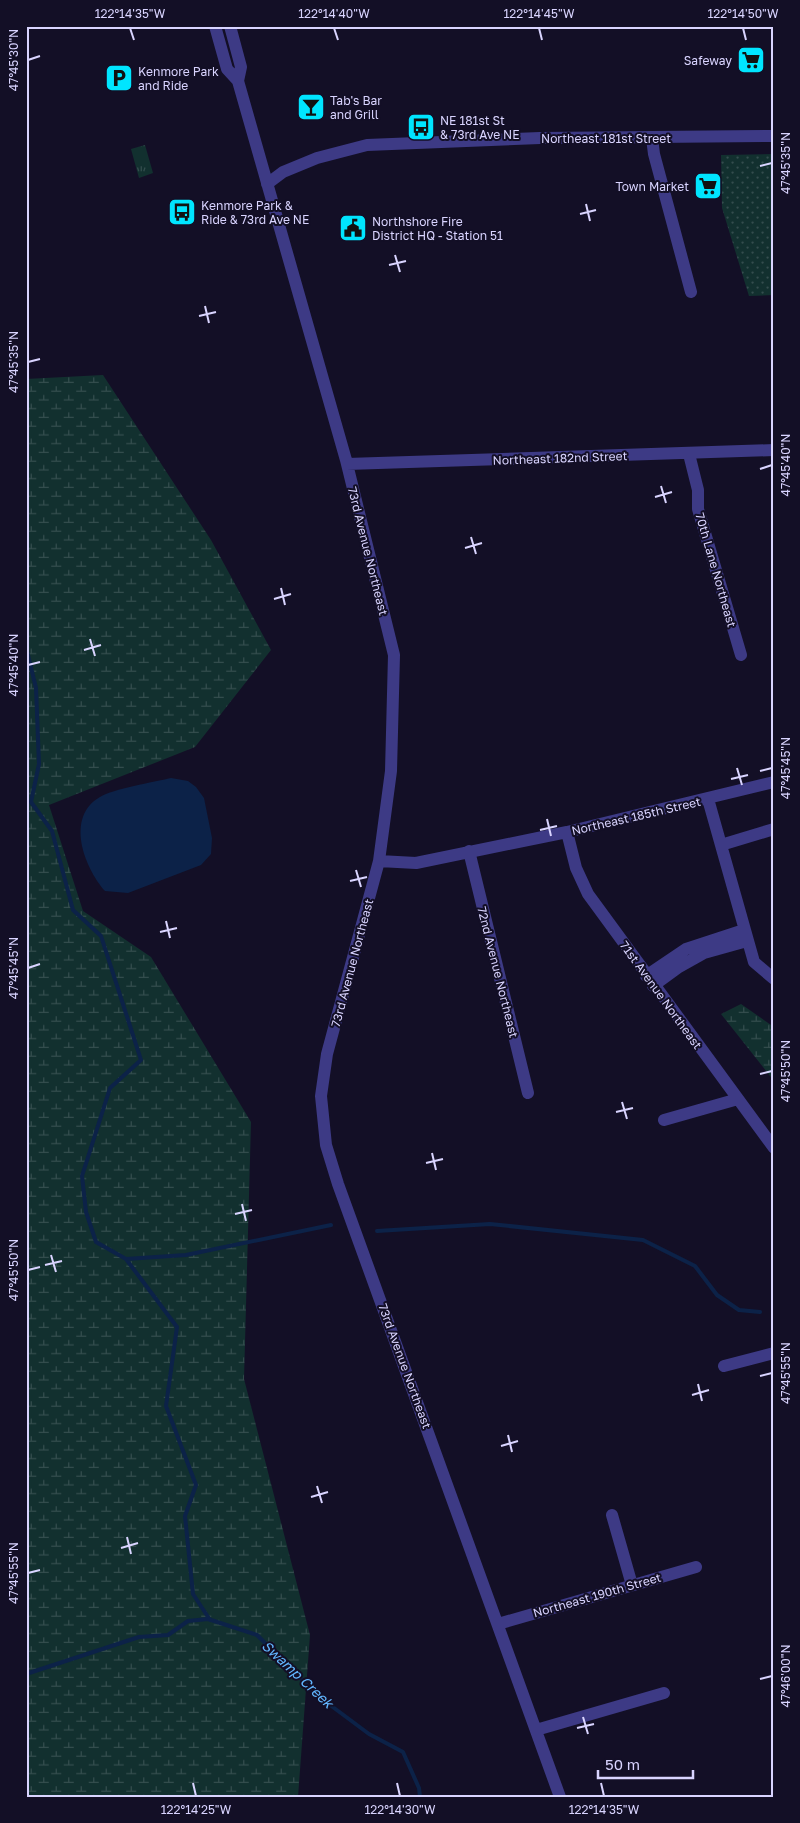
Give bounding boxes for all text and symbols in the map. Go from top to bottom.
text: 122°14'35"W [95,6,166,21]
text: 122°14'40"W [298,6,370,21]
text: 122°14'45"W [504,6,575,21]
text: 122°14'50"W [707,6,779,21]
text: 47°45'30"N [6,29,21,91]
supermarket icon: Safeway [736,45,766,75]
place label: Safeway [684,53,732,68]
parking icon: Kenmore Park and Ride [104,63,134,93]
place label: Kenmore Park and Ride [138,64,219,93]
bar icon: Tab's Bar and Grill [296,92,326,122]
place label: Tab's Bar and Grill [330,93,382,122]
bus stop icon: NE 181st St & 73rd Ave NE [406,112,436,142]
place label: NE 181st St & 73rd Ave NE [440,113,520,142]
street label: Northeast 181st Street [541,131,671,146]
text: 47°45'35"N [778,132,793,194]
supermarket icon: Town Market [693,171,723,201]
place label: Town Market [615,179,689,194]
bus stop icon: Kenmore Park & Ride & 73rd Ave NE [167,197,197,227]
place label: Kenmore Park & Ride & 73rd Ave NE [201,198,309,227]
public building icon: Northshore Fire District HQ - Station 51 [338,213,368,243]
place label: Northshore Fire District HQ - Station 51 [372,214,503,243]
text: 47°45'35"N [6,331,21,393]
text: 47°45'40"N [778,434,793,496]
street label: Northeast 182nd Street [492,448,628,468]
street label: 73rd Avenue Northeast [345,485,391,617]
street label: 70th Lane Northeast [692,511,740,629]
text: 47°45'40"N [6,634,21,696]
text: 47°45'45"N [778,737,793,799]
street label: Northeast 185th Street [570,794,702,838]
street label: 73rd Avenue Northeast [328,897,376,1029]
street label: 72nd Avenue Northeast [474,905,522,1039]
text: 47°45'45"N [6,937,21,999]
street label: 71st Avenue Northeast [617,938,705,1052]
text: 47°45'50"N [778,1040,793,1102]
text: 47°45'50"N [6,1239,21,1301]
street label: 73rd Avenue Northeast [375,1301,435,1431]
text: 47°45'55"N [778,1342,793,1404]
text: 47°45'55"N [6,1542,21,1604]
street label: Northeast 190th Street [531,1569,663,1620]
water label: Swamp Creek [259,1637,339,1713]
text: 47°46'00"N [778,1644,793,1708]
scale bar [598,1748,692,1780]
text: 50 m [605,1755,640,1773]
text: 122°14'25"W [161,1802,232,1817]
text: 122°14'30"W [364,1802,436,1817]
text: 122°14'35"W [569,1802,640,1817]

